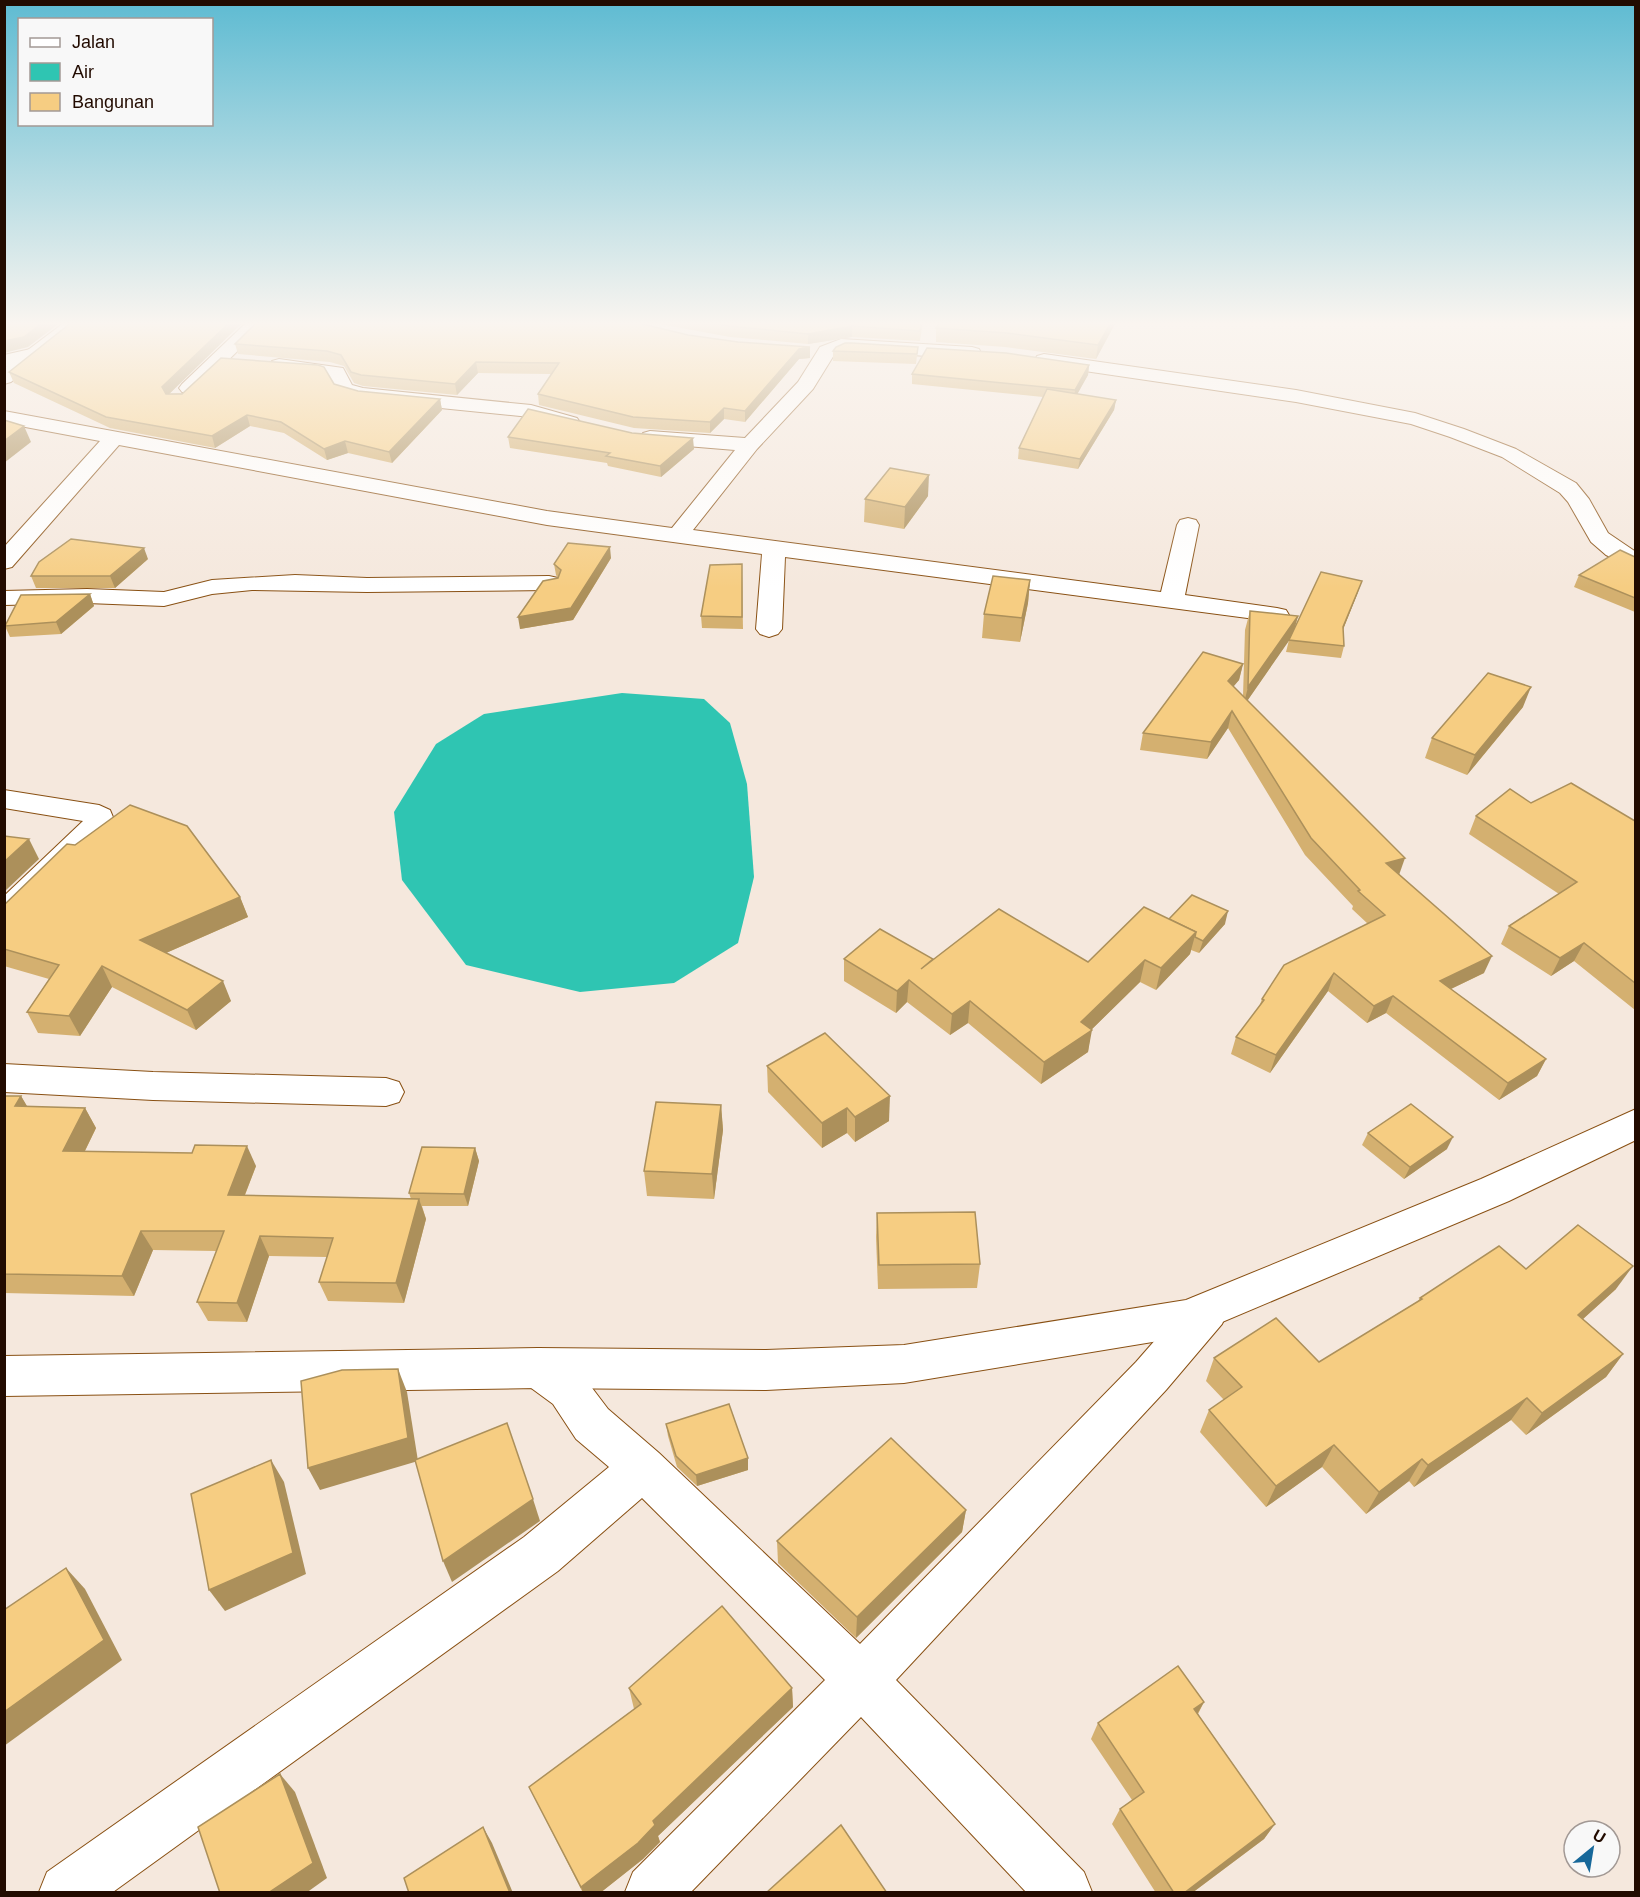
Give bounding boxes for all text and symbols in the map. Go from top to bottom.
legend [18,18,213,126]
text: Jalan [72,32,115,52]
text: Air [72,62,94,82]
text: Bangunan [72,92,154,112]
north arrow [1562,1819,1622,1879]
text: U [1590,1826,1609,1847]

